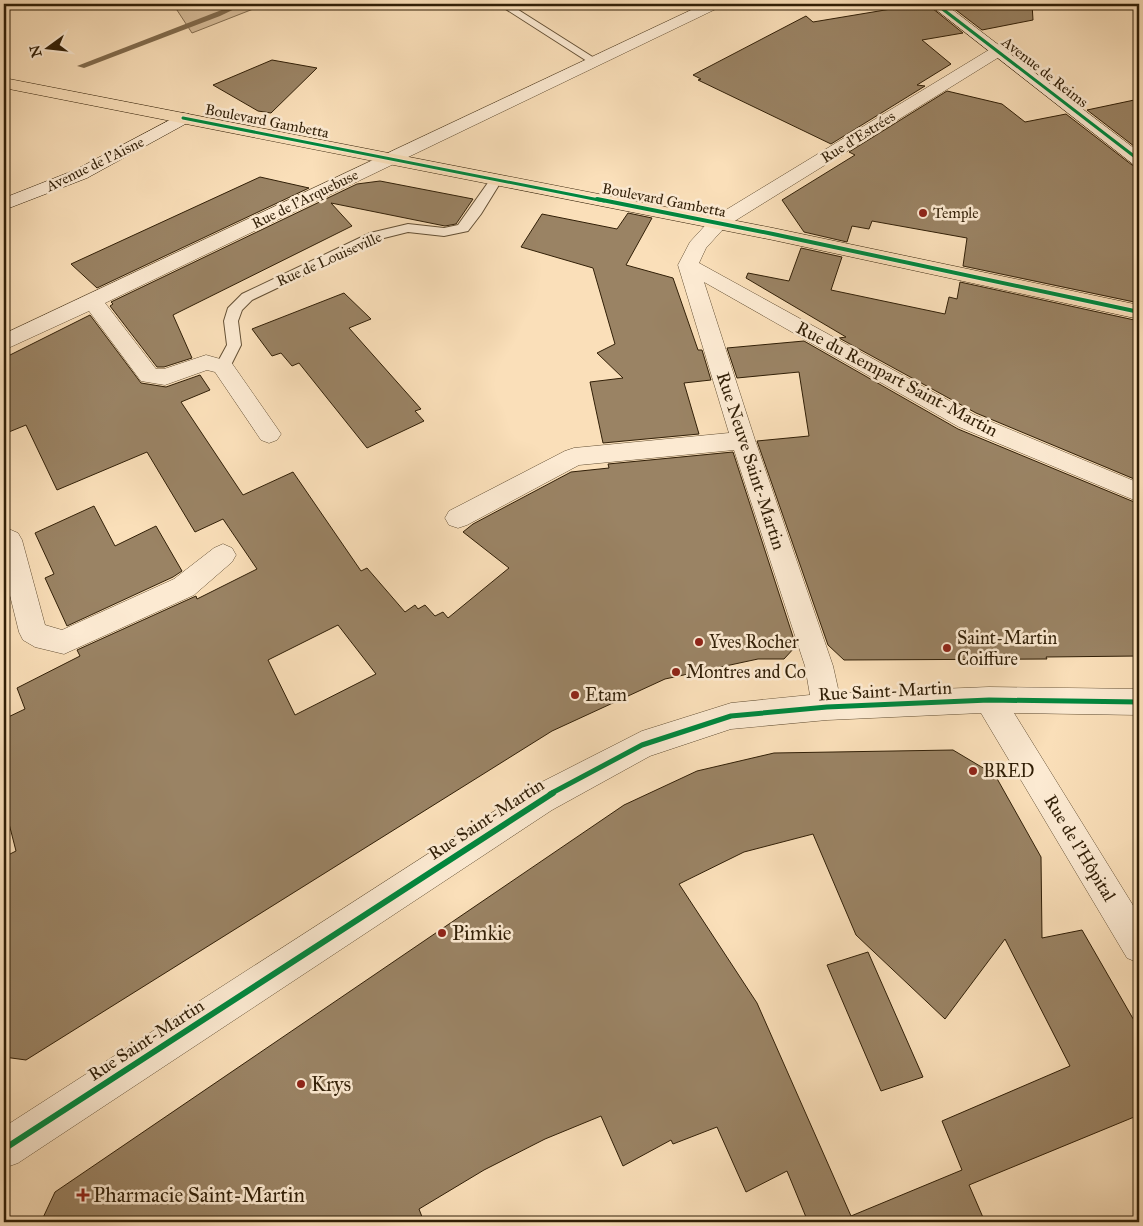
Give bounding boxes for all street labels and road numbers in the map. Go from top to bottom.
street label: Avenue de Reims [998,32,1092,111]
street label: Boulevard Gambetta [203,100,331,142]
street label: Rue d'Estrées [818,107,898,167]
street label: Avenue de l'Aisne [42,133,147,196]
street label: Rue de l'Arquebuse [249,165,362,233]
street label: Boulevard Gambetta [600,179,728,221]
street label: Rue de Louiseville [274,228,384,290]
street label: Rue du Rempart Saint-Martin [792,316,1002,442]
street label: Rue Neuve Saint-Martin [712,369,790,553]
street label: Rue Saint-Martin [818,677,953,705]
street label: Rue Saint-Martin [424,773,548,865]
street label: Rue de l'Hôpital [1040,791,1121,905]
street label: Rue Saint-Martin [84,994,208,1086]

